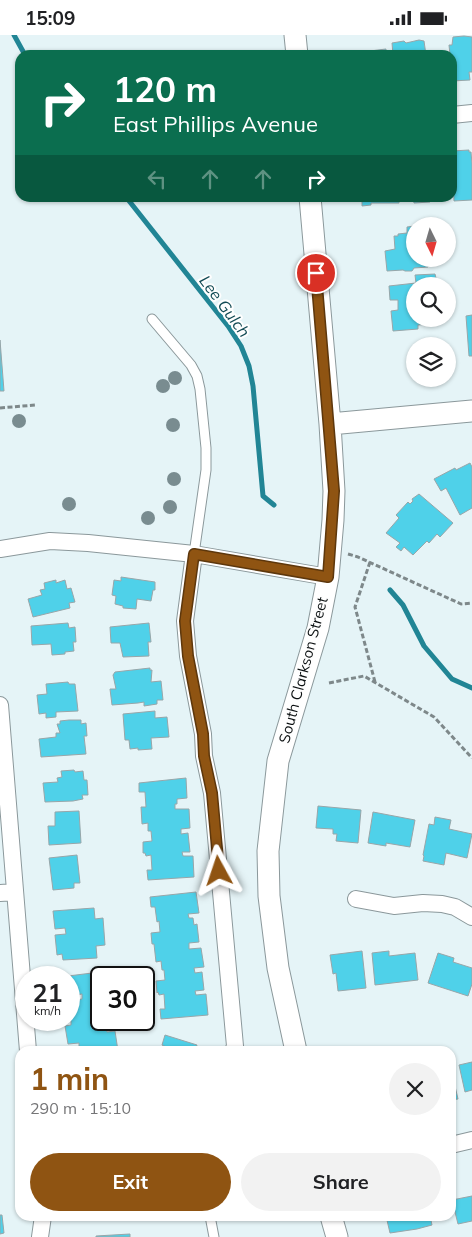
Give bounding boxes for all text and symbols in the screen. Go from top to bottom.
text: 15:09 [25,6,75,30]
text: 120 m [113,67,217,111]
icon: right [30,70,95,135]
text: East Phillips Avenue [113,110,318,138]
icon: left [143,165,171,193]
icon: ahead [196,165,224,193]
icon: ahead [249,165,277,193]
icon: right [302,165,330,193]
north arrow [406,217,456,267]
map controls [406,217,456,387]
pin [295,252,337,294]
icon: arrive [302,259,330,287]
water label: Lee Gulch [195,271,255,341]
button: search [406,277,456,327]
button: layers [406,337,456,387]
street label: South Clarkson Street [274,595,332,745]
position arrow [192,844,244,896]
speed limit sign: 30 [90,966,155,1031]
text: 21 [32,977,63,1008]
text: km/h [34,1003,61,1018]
text: 1 min [30,1060,109,1098]
button: close [389,1063,441,1115]
text: 290 m · 15:10 [30,1098,131,1118]
button: Exit [30,1153,231,1211]
button: Share [241,1153,441,1211]

